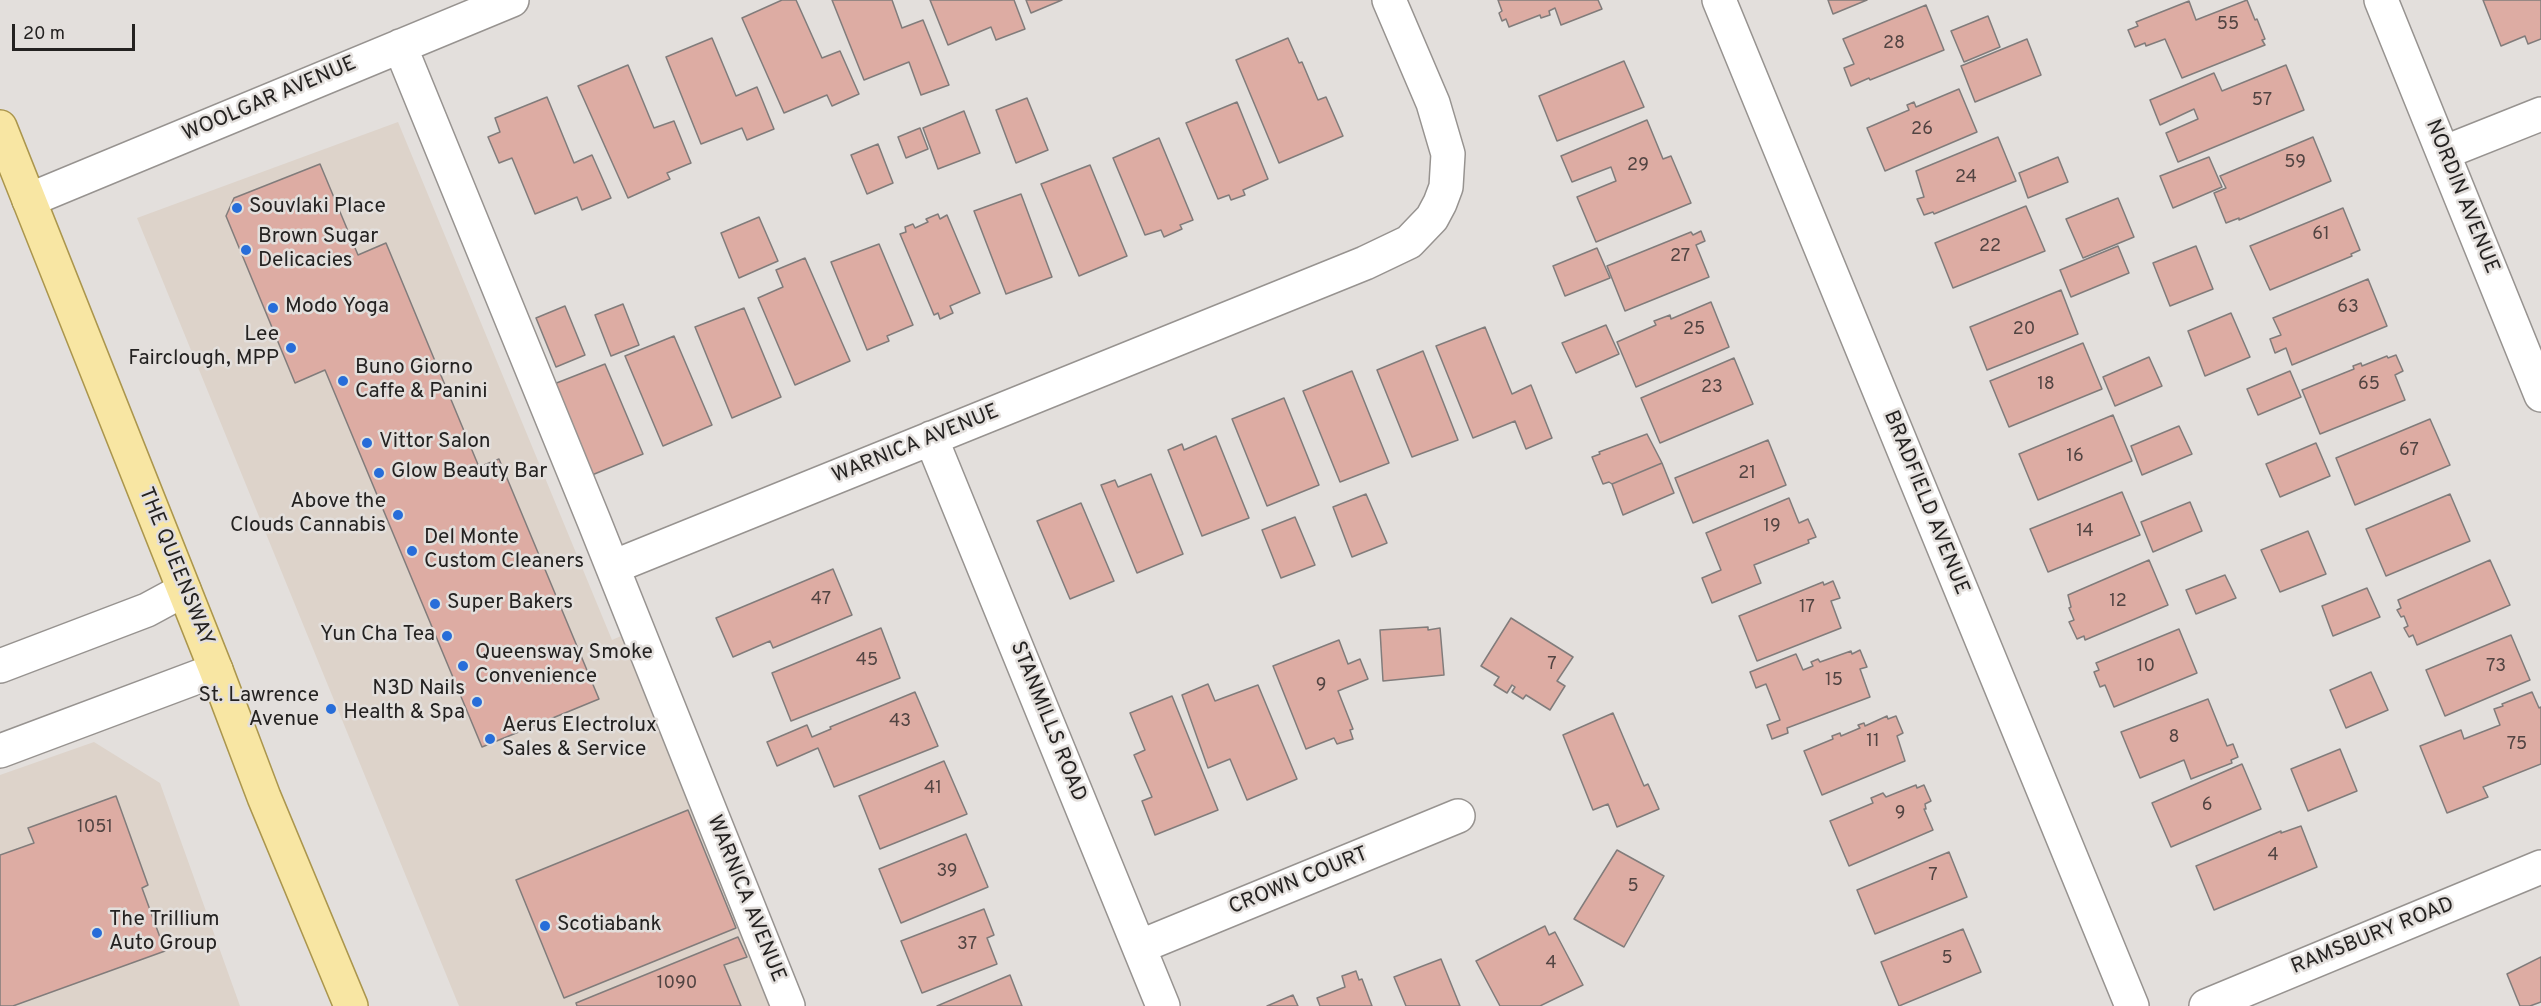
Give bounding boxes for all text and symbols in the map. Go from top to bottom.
scale bar [15,12,138,50]
house number: 55 [2217,14,2239,36]
text: 20 m [23,23,65,46]
house number: 28 [1883,33,1905,55]
street label: WOOLGAR AVENUE [179,52,361,148]
house number: 57 [2252,90,2272,112]
street label: NORDIN AVENUE [2419,116,2503,278]
house number: 26 [1911,119,1933,141]
house number: 59 [2284,152,2306,174]
house number: 29 [1627,155,1649,177]
house number: 24 [1955,167,1977,189]
place label: Souvlaki Place [249,195,386,221]
marker: Souvlaki Place [230,201,244,215]
house number: 61 [2312,224,2330,246]
place label: Brown Sugar Delicacies [258,225,378,275]
house number: 22 [1979,236,2001,258]
marker: Brown Sugar Delicacies [239,243,253,257]
house number: 27 [1670,246,1690,268]
place label: Modo Yoga [285,295,389,321]
house number: 63 [2337,297,2359,319]
marker: Modo Yoga [266,301,280,315]
house number: 25 [1683,319,1705,341]
house number: 20 [2013,319,2035,341]
place label: Lee Fairclough, MPP [128,323,279,373]
marker: Lee Fairclough, MPP [284,341,298,355]
place label: Buno Giorno Caffe & Panini [355,356,488,406]
marker: Buno Giorno Caffe & Panini [336,374,350,388]
house number: 18 [2037,374,2055,396]
house number: 65 [2358,374,2380,396]
house number: 23 [1701,377,1723,399]
street label: WARNICA AVENUE [829,400,1003,490]
street label: BRADFIELD AVENUE [1877,407,1973,599]
place label: Vittor Salon [379,430,491,456]
marker: Vittor Salon [360,436,374,450]
house number: 67 [2399,440,2419,462]
house number: 16 [2066,446,2084,468]
place label: Glow Beauty Bar [391,460,547,486]
house number: 21 [1738,463,1756,485]
marker: Glow Beauty Bar [372,466,386,480]
street label: THE QUEENSWAY [132,484,218,650]
place label: Above the Clouds Cannabis [230,490,386,540]
marker: Above the Clouds Cannabis [391,508,405,522]
house number: 19 [1763,516,1781,538]
house number: 14 [2076,521,2094,543]
place label: Del Monte Custom Cleaners [424,526,584,576]
marker: Del Monte Custom Cleaners [405,544,419,558]
house number: 47 [811,589,831,611]
place label: Super Bakers [447,591,573,617]
house number: 12 [2109,591,2127,613]
marker: Super Bakers [428,597,442,611]
house number: 17 [1799,597,1815,619]
place label: Yun Cha Tea [320,623,435,649]
marker: Yun Cha Tea [440,629,454,643]
street label: STANMILLS ROAD [1003,638,1091,806]
place label: Queensway Smoke Convenience [475,641,653,691]
house number: 45 [856,650,878,672]
house number: 7 [1547,654,1557,676]
house number: 10 [2137,656,2155,678]
house number: 73 [2486,656,2506,678]
marker: Queensway Smoke Convenience [456,659,470,673]
house number: 15 [1825,670,1843,692]
house number: 9 [1316,675,1326,697]
place label: N3D Nails Health & Spa [343,677,465,727]
place label: St. Lawrence Avenue [199,684,319,734]
marker: N3D Nails Health & Spa [470,695,484,709]
marker: St. Lawrence Avenue [324,702,338,716]
house number: 43 [889,711,911,733]
place label: Aerus Electrolux Sales & Service [502,714,657,764]
house number: 8 [2169,727,2179,749]
house number: 11 [1866,731,1880,753]
marker: Aerus Electrolux Sales & Service [483,732,497,746]
house number: 75 [2507,734,2527,756]
house number: 41 [924,778,942,800]
house number: 6 [2202,795,2212,817]
house number: 9 [1895,803,1905,825]
street label: WARNICA AVENUE [700,812,790,986]
house number: 1051 [77,817,113,839]
street label: CROWN COURT [1226,843,1372,921]
house number: 4 [2267,845,2279,867]
house number: 39 [936,861,958,883]
house number: 7 [1928,865,1938,887]
house number: 5 [1627,876,1639,898]
street label: RAMSBURY ROAD [2288,893,2458,981]
place label: The Trillium Auto Group [109,908,220,958]
place label: Scotiabank [557,913,662,939]
marker: Scotiabank [538,919,552,933]
marker: The Trillium Auto Group [90,926,104,940]
house number: 37 [957,934,977,956]
house number: 5 [1941,948,1953,970]
house number: 4 [1545,953,1557,975]
house number: 1090 [657,973,697,995]

